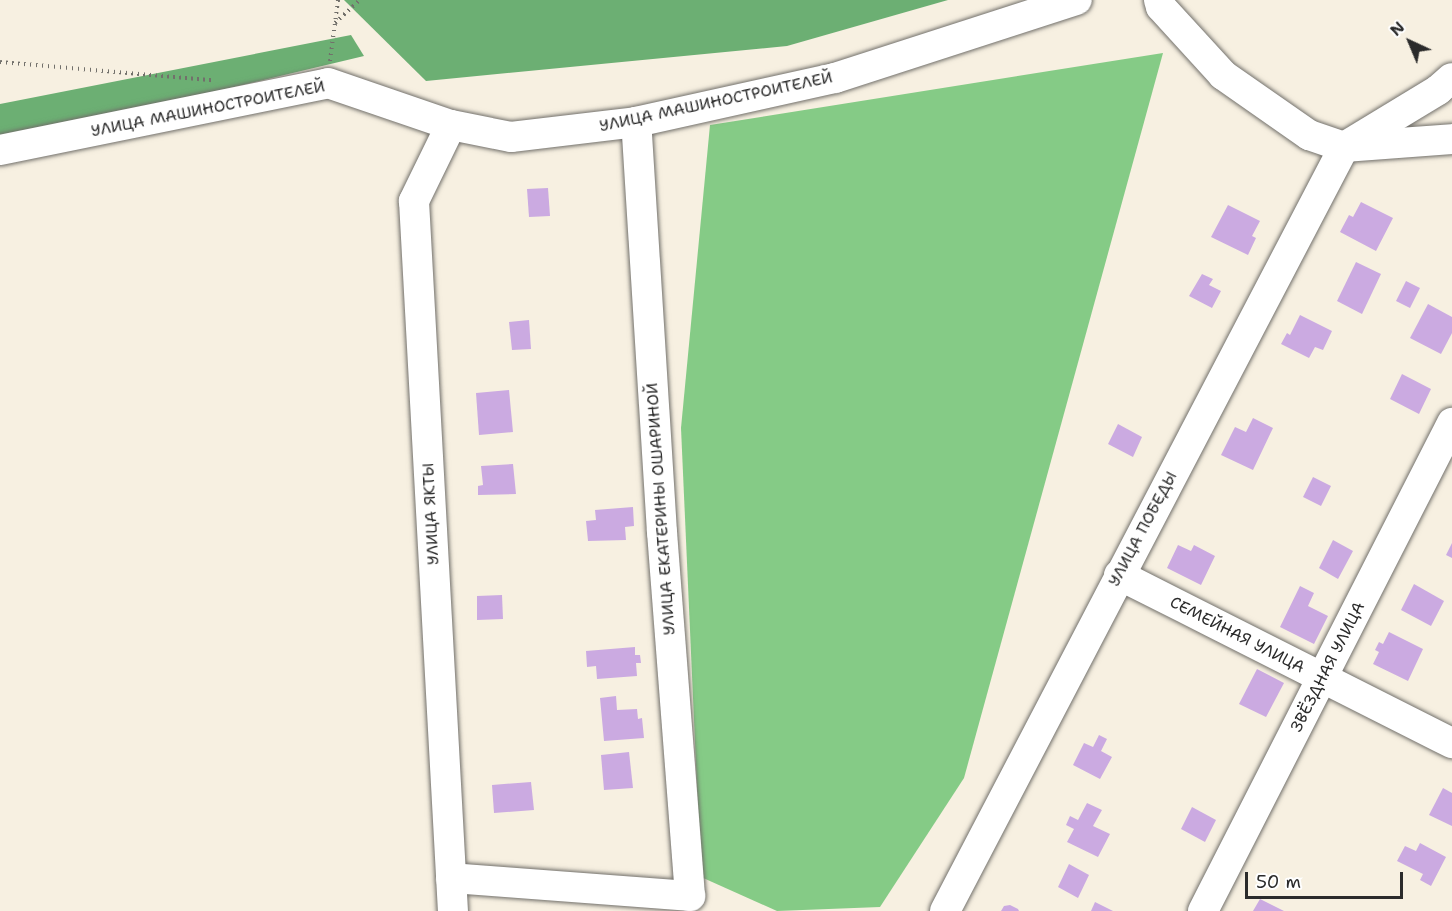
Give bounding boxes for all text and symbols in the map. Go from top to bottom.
north arrow [1380,12,1440,72]
text: N [1385,17,1409,41]
street label: УЛИЦА МАШИНОСТРОИТЕЛЕЙ [598,68,834,136]
street label: УЛИЦА МАШИНОСТРОИТЕЛЕЙ [89,77,327,141]
street label: УЛИЦА ЕКАТЕРИНЫ ОШАРИНОЙ [643,382,679,636]
street label: УЛИЦА ЯКТЫ [419,462,443,566]
street label: УЛИЦА ПОБЕДЫ [1105,468,1181,590]
street label: СЕМЕЙНАЯ УЛИЦА [1166,593,1308,677]
street label: ЗВЁЗДНАЯ УЛИЦА [1287,599,1369,735]
scale bar [1248,860,1406,898]
text: 50 m [1256,870,1301,894]

